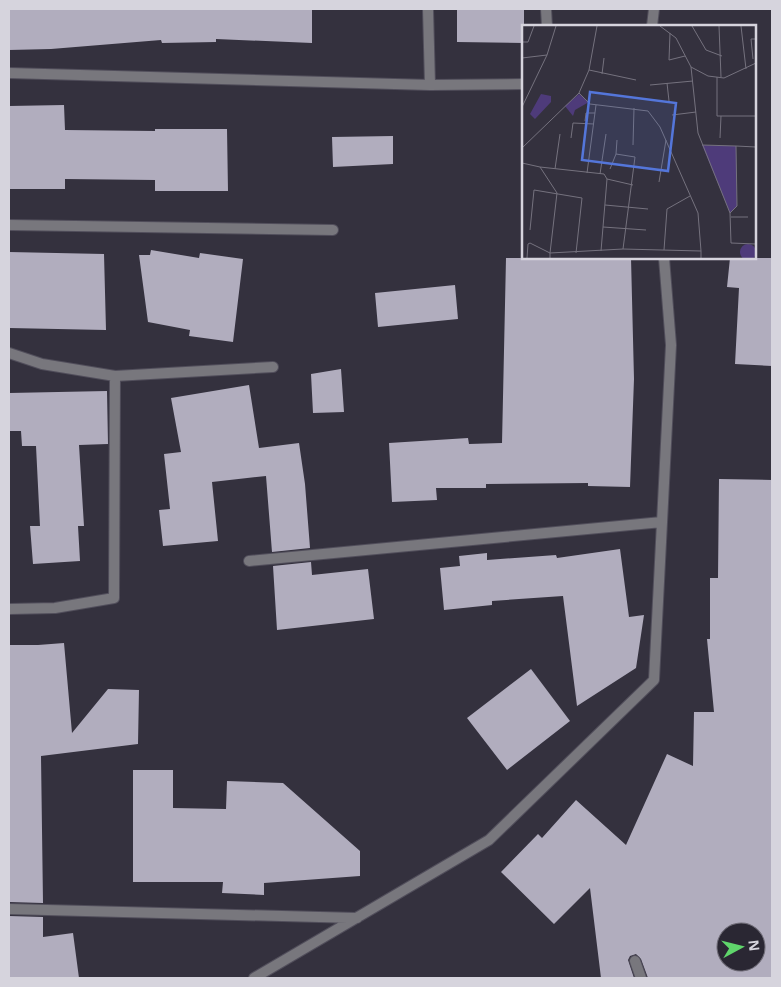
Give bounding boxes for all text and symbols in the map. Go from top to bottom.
inset map [522,25,756,259]
north arrow [716,922,766,972]
text: N [744,939,765,952]

